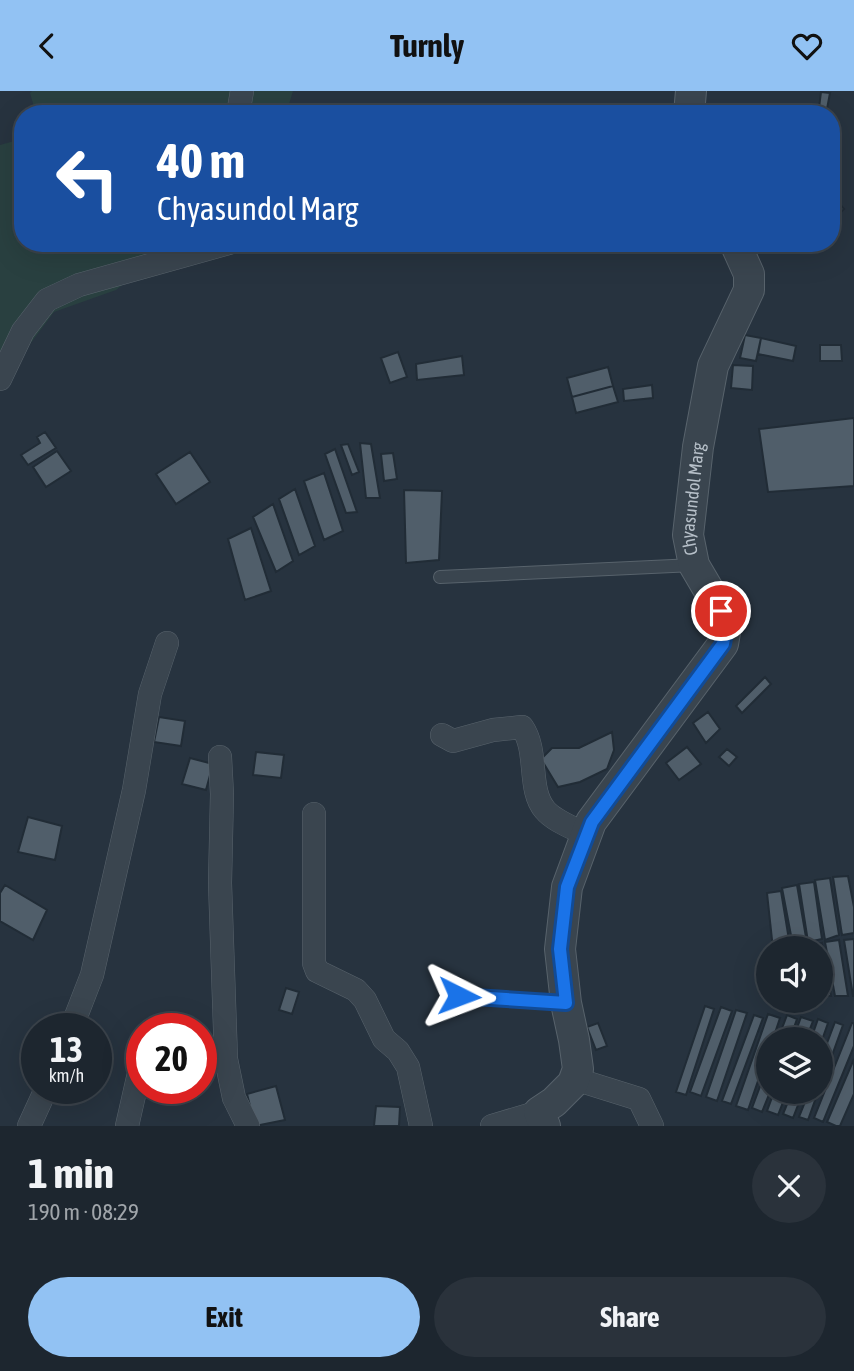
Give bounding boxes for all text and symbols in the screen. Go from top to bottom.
icon: back [28,27,66,65]
text: Turnly [390,27,464,64]
icon: heart [788,27,826,65]
text: 40 m [157,132,245,188]
icon: left [42,133,133,224]
text: Chyasundol Marg [157,190,359,227]
street label: Chyasundol Marg [677,440,709,557]
pin [691,581,751,641]
icon: arrive [702,592,740,630]
map controls [756,936,833,1104]
button: sound [756,936,833,1013]
position arrow [422,959,496,1033]
speed limit sign: 20 [126,1013,217,1104]
button: layers [756,1027,833,1104]
text: 13 [50,1029,83,1069]
text: km/h [49,1065,84,1086]
text: 1 min [28,1149,114,1197]
button: close [752,1149,826,1223]
text: 190 m · 08:29 [28,1199,139,1225]
button: Exit [28,1277,420,1357]
button: Share [434,1277,826,1357]

